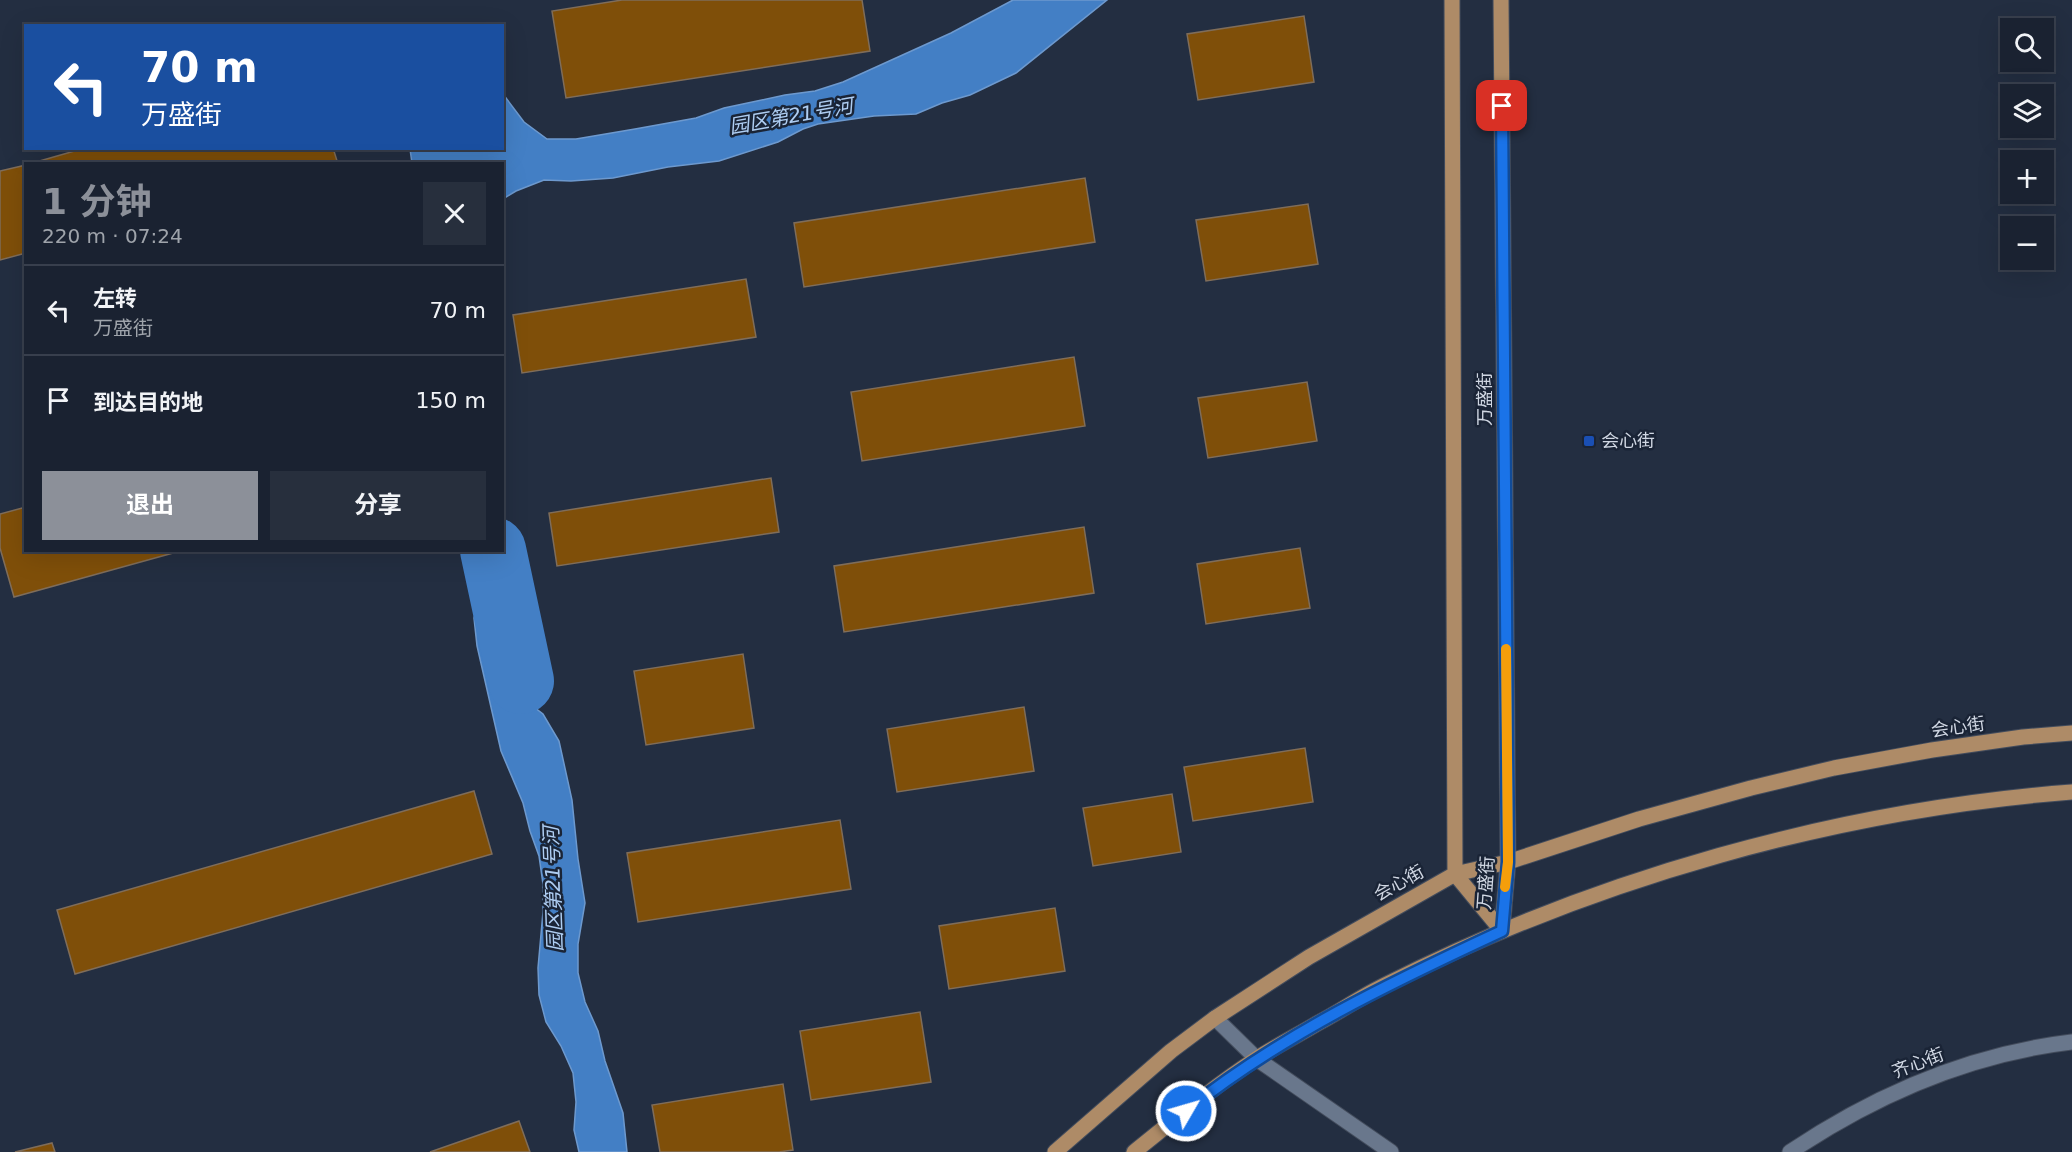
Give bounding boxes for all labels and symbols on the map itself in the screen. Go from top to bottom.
pin [1476,80,1527,131]
water label: 园区第21号河 [727,93,859,139]
street label: 万盛街 [1474,372,1495,426]
place label: 会心街 [1601,430,1655,451]
marker: 会心街 [1582,434,1596,448]
street label: 会心街 [1930,712,1986,741]
water label: 园区第21号河 [539,822,567,952]
street label: 万盛街 [1473,855,1498,911]
street label: 会心街 [1370,860,1427,905]
street label: 齐心街 [1889,1043,1947,1082]
position arrow [1154,1079,1218,1143]

